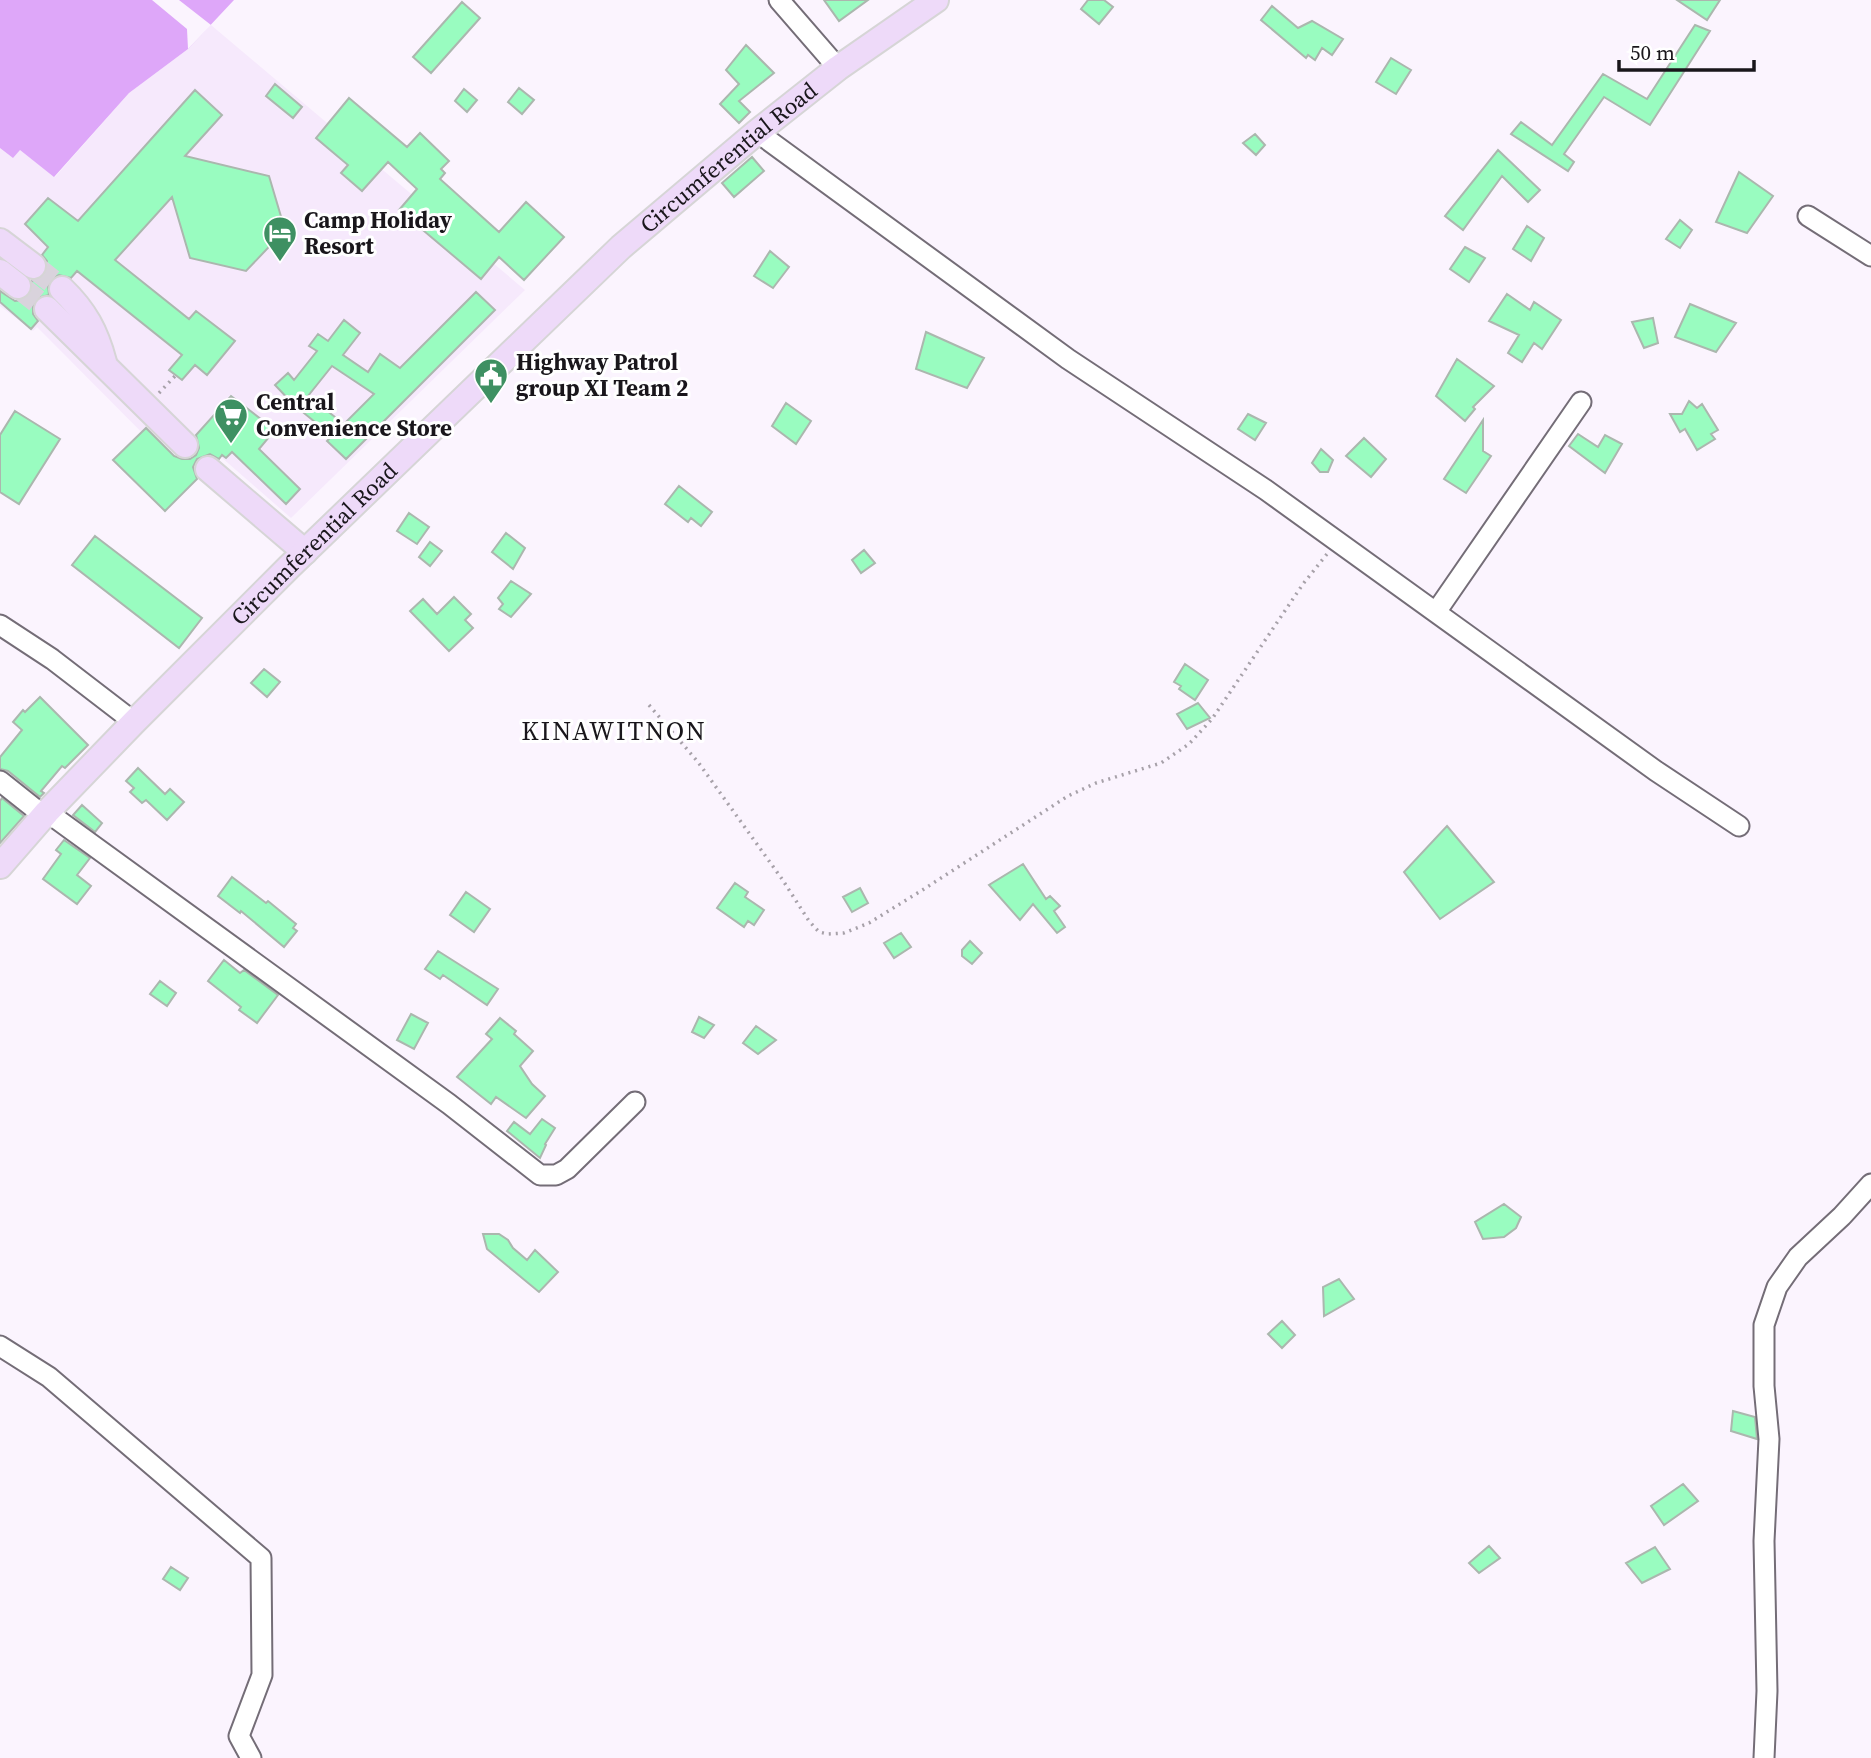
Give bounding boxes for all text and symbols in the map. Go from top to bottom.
scale bar [1619,28,1754,72]
text: 50 m [1630,38,1675,67]
street label: Circumferential Road [633,75,824,240]
place label: Camp Holiday Resort [304,204,453,262]
hotel icon: Camp Holiday Resort [261,214,299,263]
place label: Highway Patrol group XI Team 2 [516,346,688,404]
public building icon: Highway Patrol group XI Team 2 [472,356,510,405]
place label: Central Convenience Store [256,386,452,444]
supermarket icon: Central Convenience Store [212,396,250,445]
street label: Circumferential Road [224,455,404,632]
district label: KINAWITNON [521,713,707,749]

